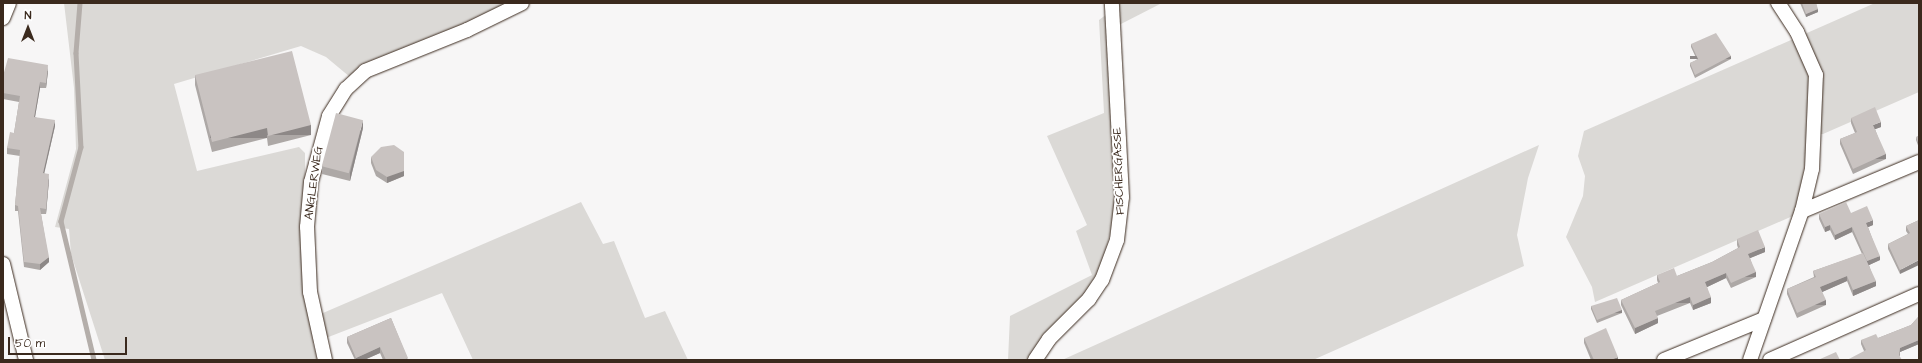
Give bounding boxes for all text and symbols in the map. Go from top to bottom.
north arrow [8,8,48,48]
text: N [25,8,31,23]
street label: FISCHERGASSE [1110,127,1128,215]
street label: ANGLERWEG [302,145,326,221]
scale bar [10,329,129,355]
text: 50 m [15,335,45,352]

